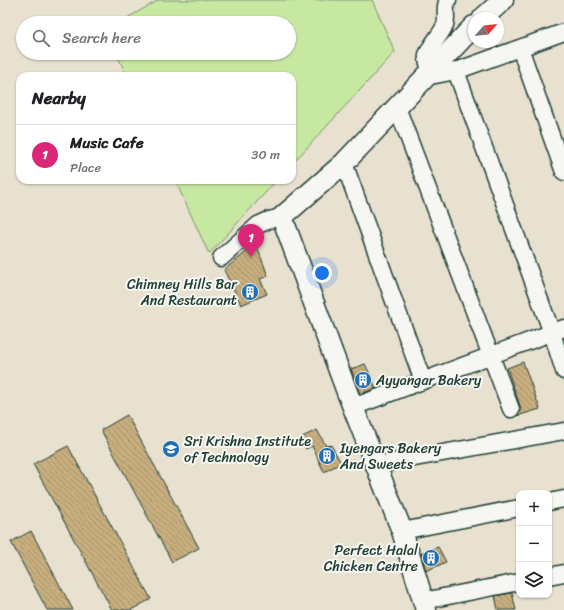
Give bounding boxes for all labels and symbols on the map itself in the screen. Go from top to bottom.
north arrow [468,12,504,48]
pin: 1 [238,224,264,257]
your location [312,263,332,283]
place label: Chimney Hills Bar And Restaurant [127,272,238,313]
building icon: Chimney Hills Bar And Restaurant [240,282,260,302]
place label: Ayyangar Bakery [375,368,482,393]
building icon: Ayyangar Bakery [353,370,373,390]
place label: Sri Krishna Institute of Technology [184,429,311,470]
place label: Iyengars Bakery And Sweets [339,436,442,477]
school or university icon: Sri Krishna Institute of Technology [161,439,181,459]
building icon: Iyengars Bakery And Sweets [317,446,337,466]
place label: Perfect Halal Chicken Centre [324,538,419,579]
building icon: Perfect Halal Chicken Centre [421,548,441,568]

